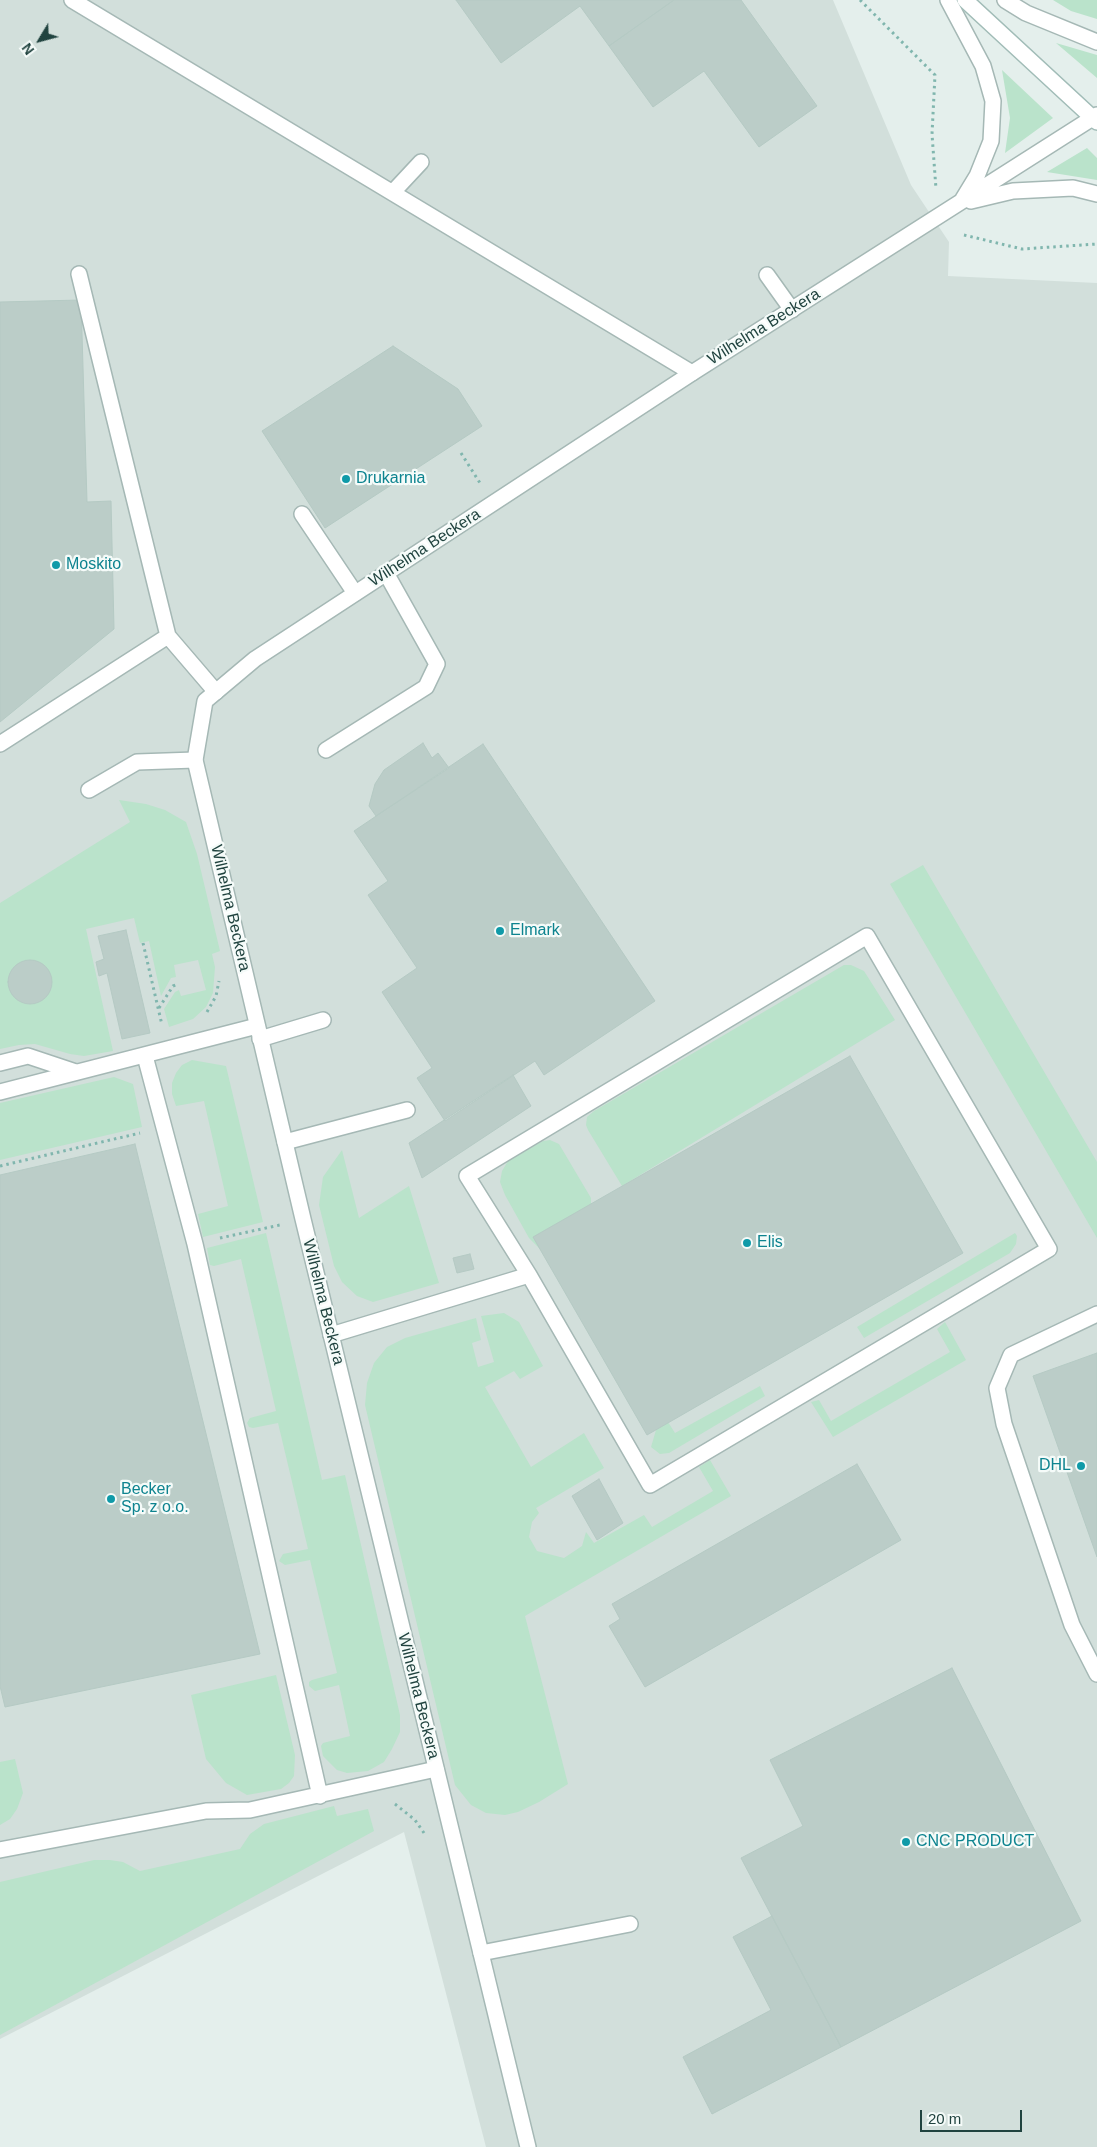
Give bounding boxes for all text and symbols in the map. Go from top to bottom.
north arrow [15,15,65,65]
text: N [19,40,37,58]
street label: Wilhelma Beckera [704,285,824,369]
place label: Drukarnia [356,469,425,489]
marker: Drukarnia [340,473,352,485]
street label: Wilhelma Beckera [366,505,484,591]
place label: Moskito [66,555,121,575]
marker: Moskito [50,559,62,571]
street label: Wilhelma Beckera [206,843,254,973]
place label: Elmark [510,921,560,941]
marker: Elmark [494,925,506,937]
place label: Elis [757,1233,783,1253]
street label: Wilhelma Beckera [298,1237,348,1367]
marker: Elis [741,1237,753,1249]
place label: DHL [1039,1456,1071,1476]
marker: DHL [1075,1460,1087,1472]
place label: Becker Sp. z o.o. [121,1480,189,1518]
marker: Becker Sp. z o.o. [105,1493,117,1505]
street label: Wilhelma Beckera [393,1631,443,1761]
place label: CNC PRODUCT [916,1832,1034,1852]
marker: CNC PRODUCT [900,1836,912,1848]
scale bar [922,2100,1024,2132]
text: 20 m [928,2110,961,2127]

